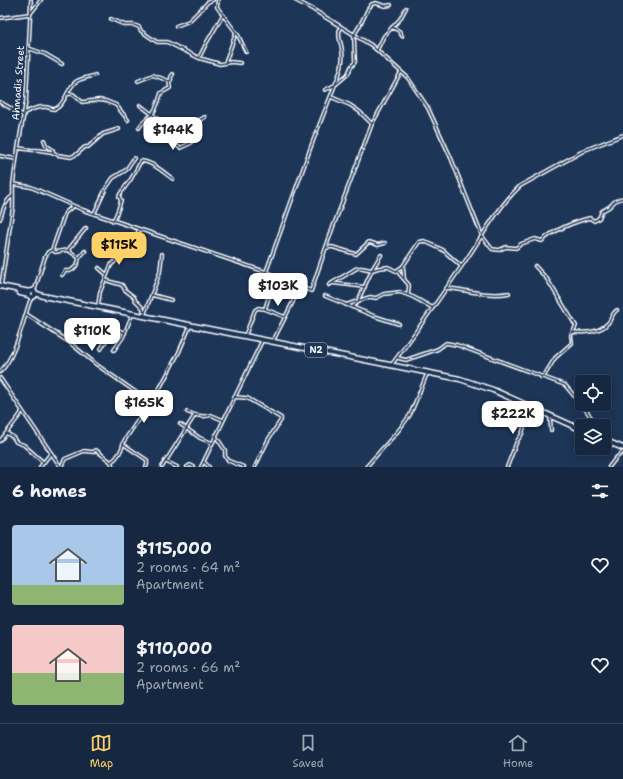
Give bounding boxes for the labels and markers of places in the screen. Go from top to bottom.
pin: $144K [145,117,201,151]
pin: $115K [91,232,147,266]
pin: $103K [250,273,306,307]
pin: $110K [64,318,120,352]
pin: $165K [116,390,172,424]
pin: $222K [485,401,541,435]

